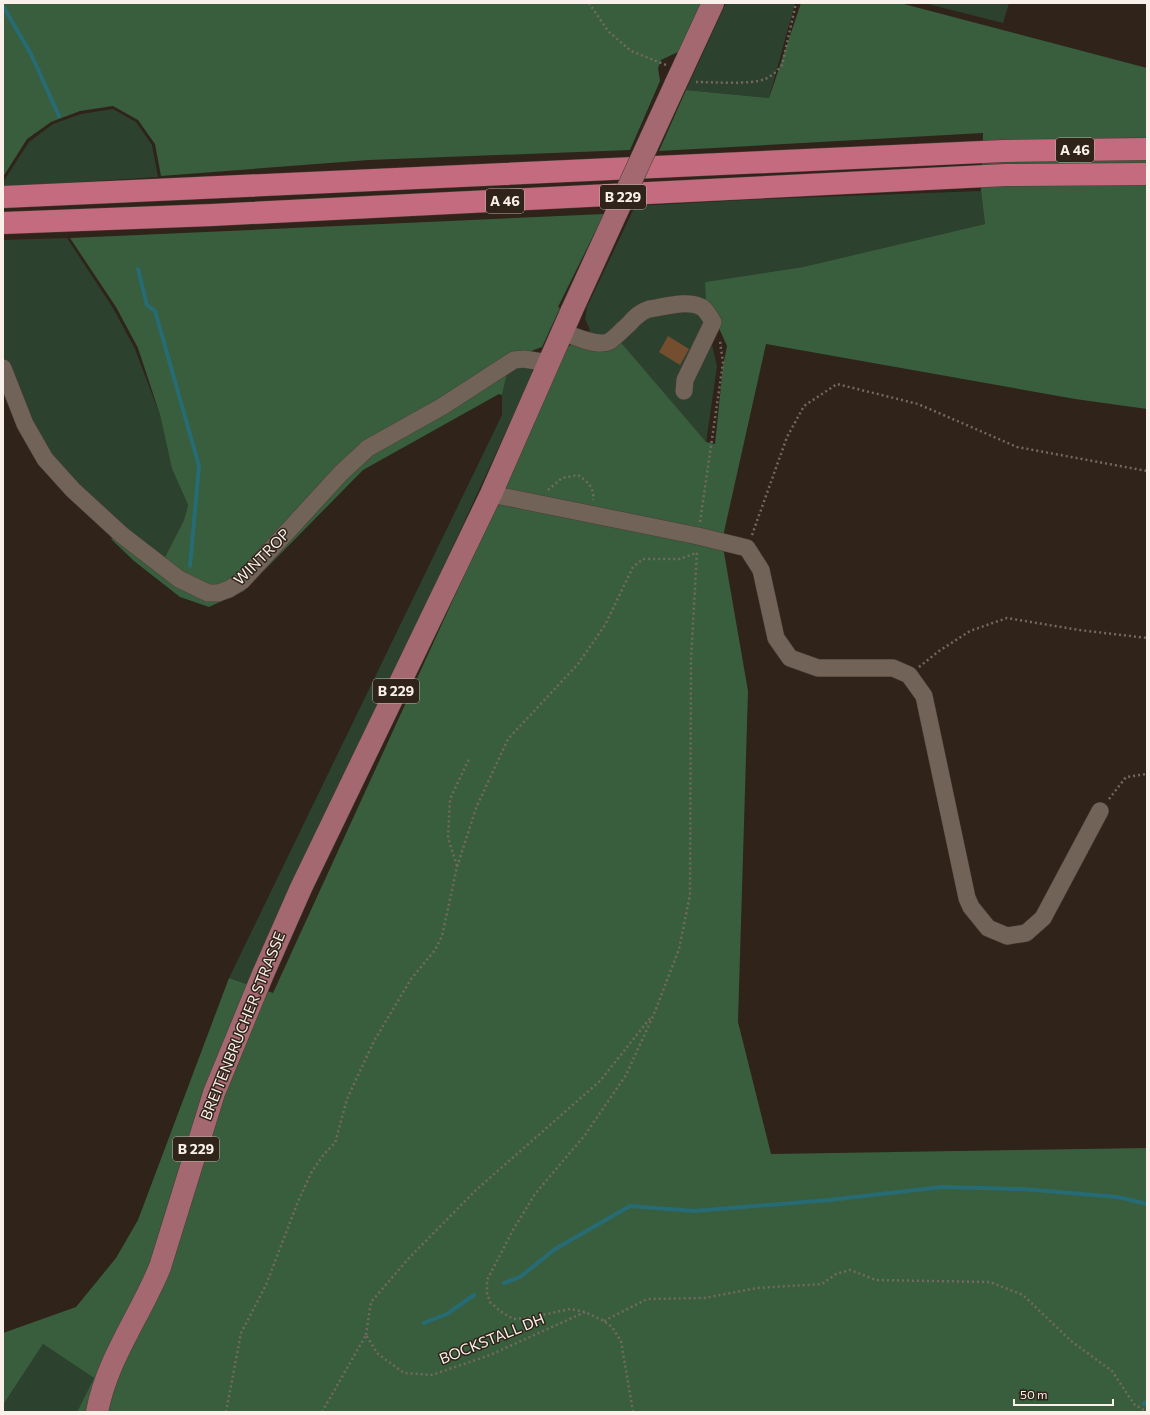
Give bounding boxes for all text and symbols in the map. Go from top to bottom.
road number: A 46 [1056,138,1094,162]
road number: B 229 [600,185,646,209]
road number: A 46 [486,189,524,213]
street label: WINTROP [230,525,293,588]
road number: B 229 [373,679,419,703]
street label: BREITENBRUCHER STRASSE [196,929,288,1122]
road number: B 229 [173,1137,219,1161]
street label: BOCKSTALL DH [436,1309,547,1367]
scale bar [1014,1381,1113,1407]
text: 50 m [1020,1387,1048,1401]

